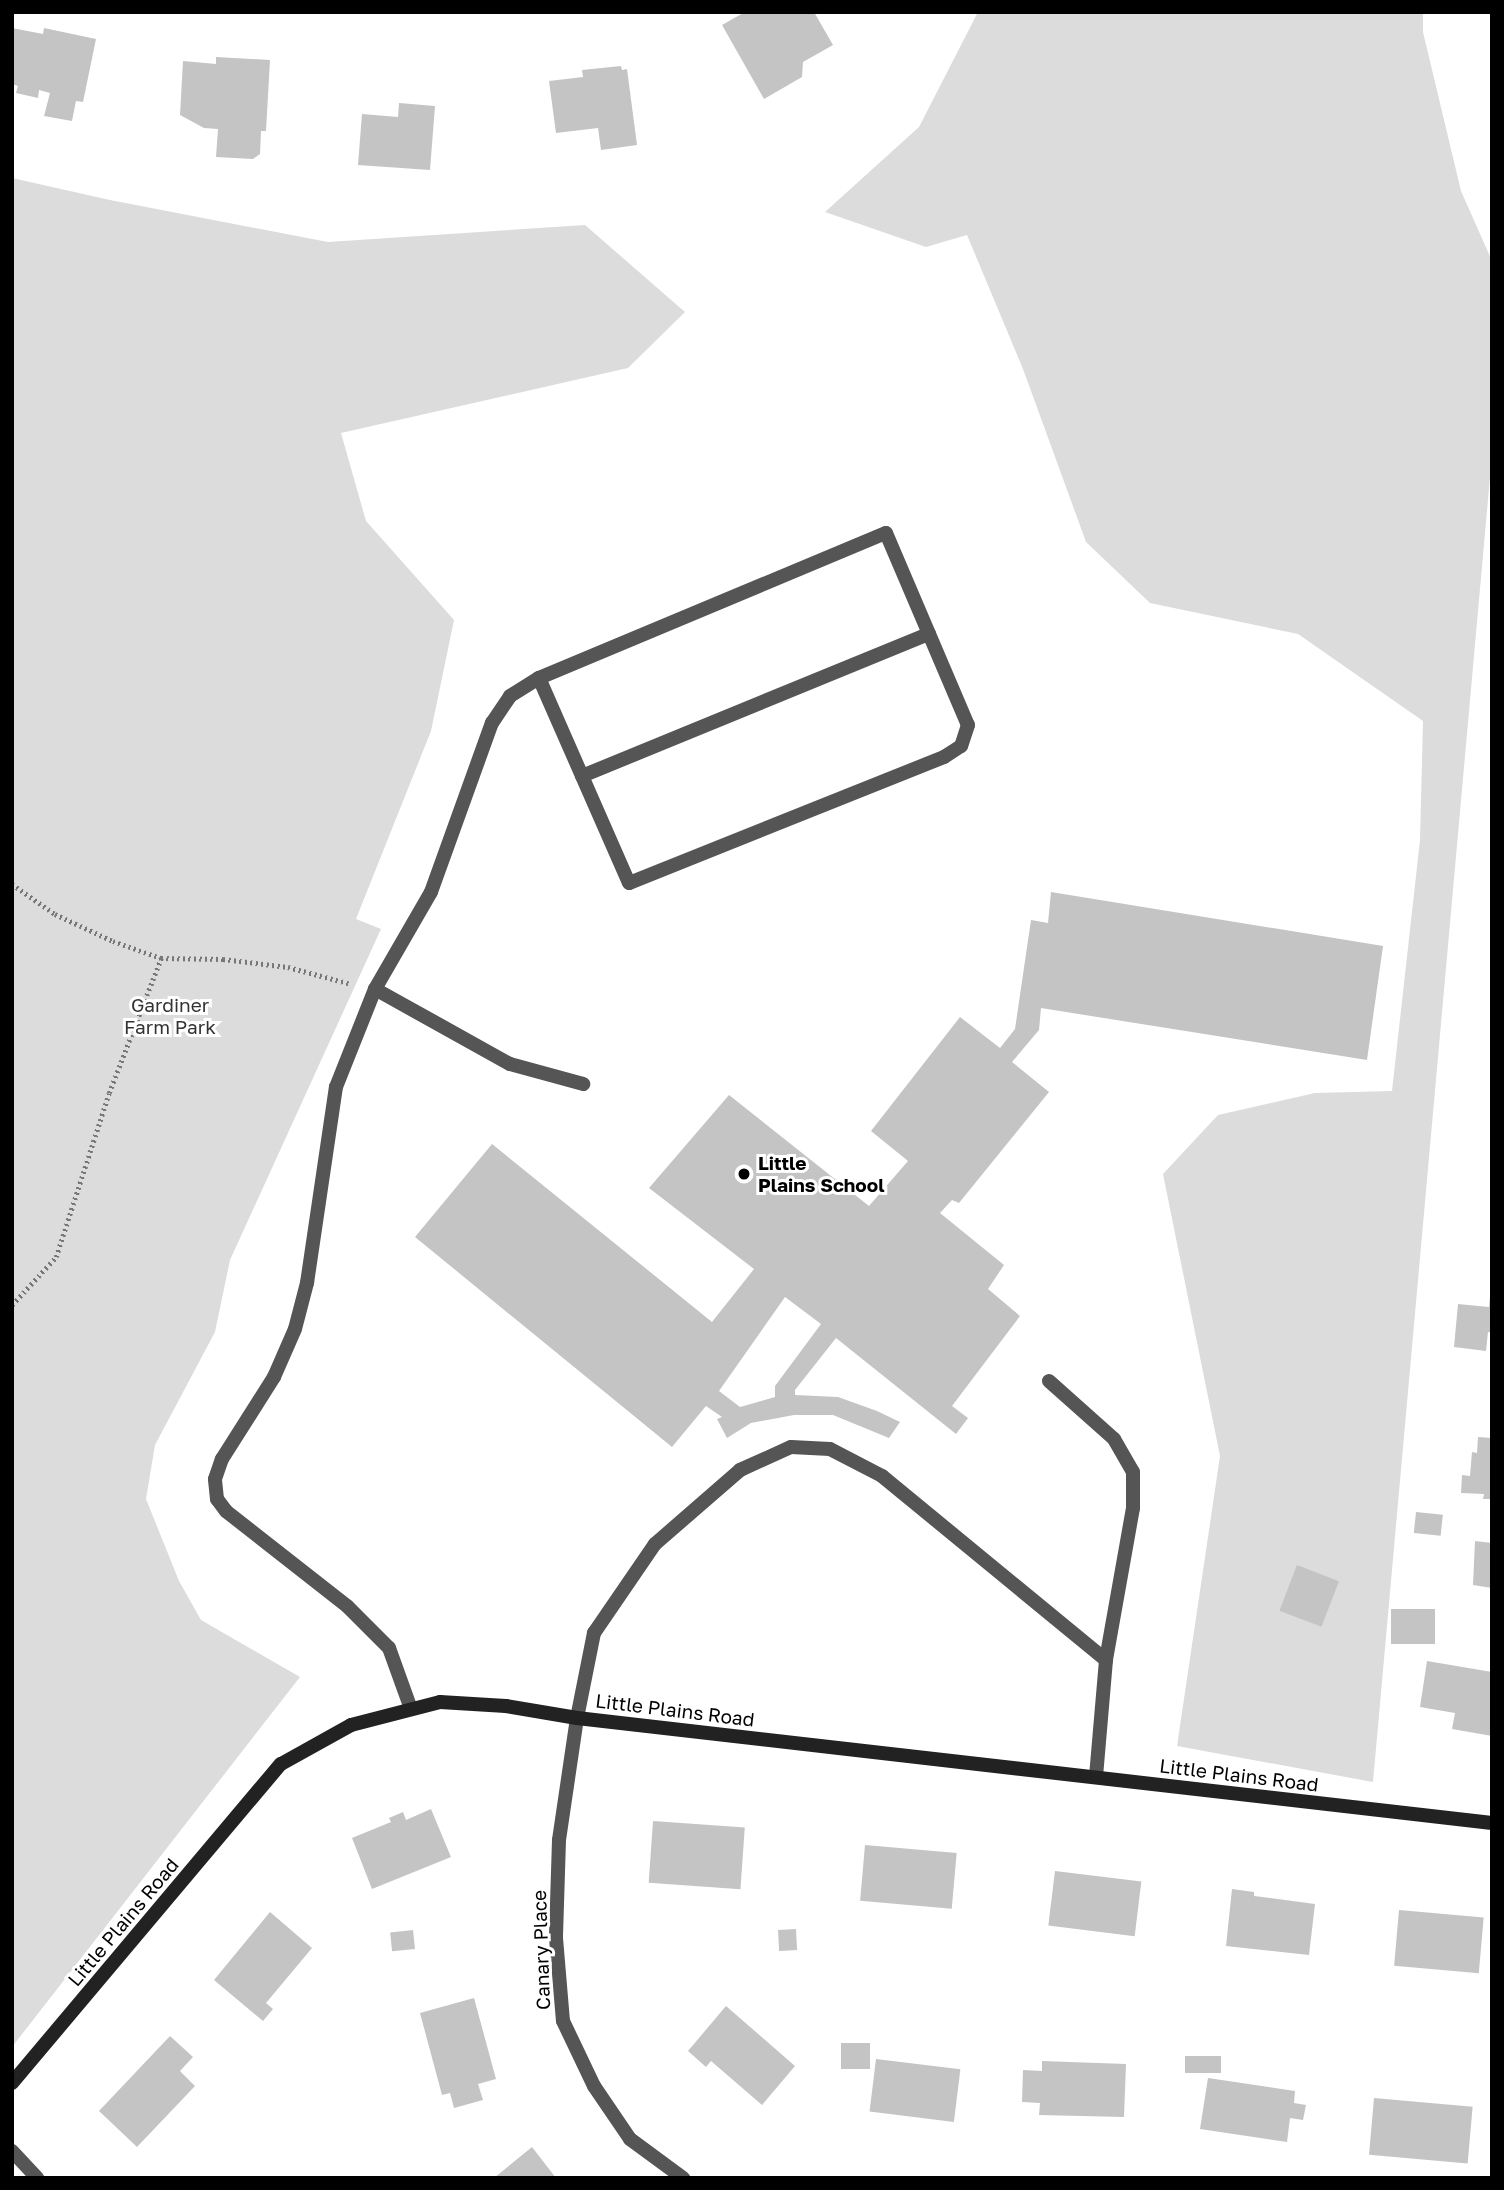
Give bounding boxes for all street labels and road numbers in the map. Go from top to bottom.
street label: Little Plains Road [594,1689,756,1731]
street label: Little Plains Road [1158,1754,1320,1796]
street label: Little Plains Road [63,1853,183,1991]
street label: Canary Place [528,1890,554,2010]

